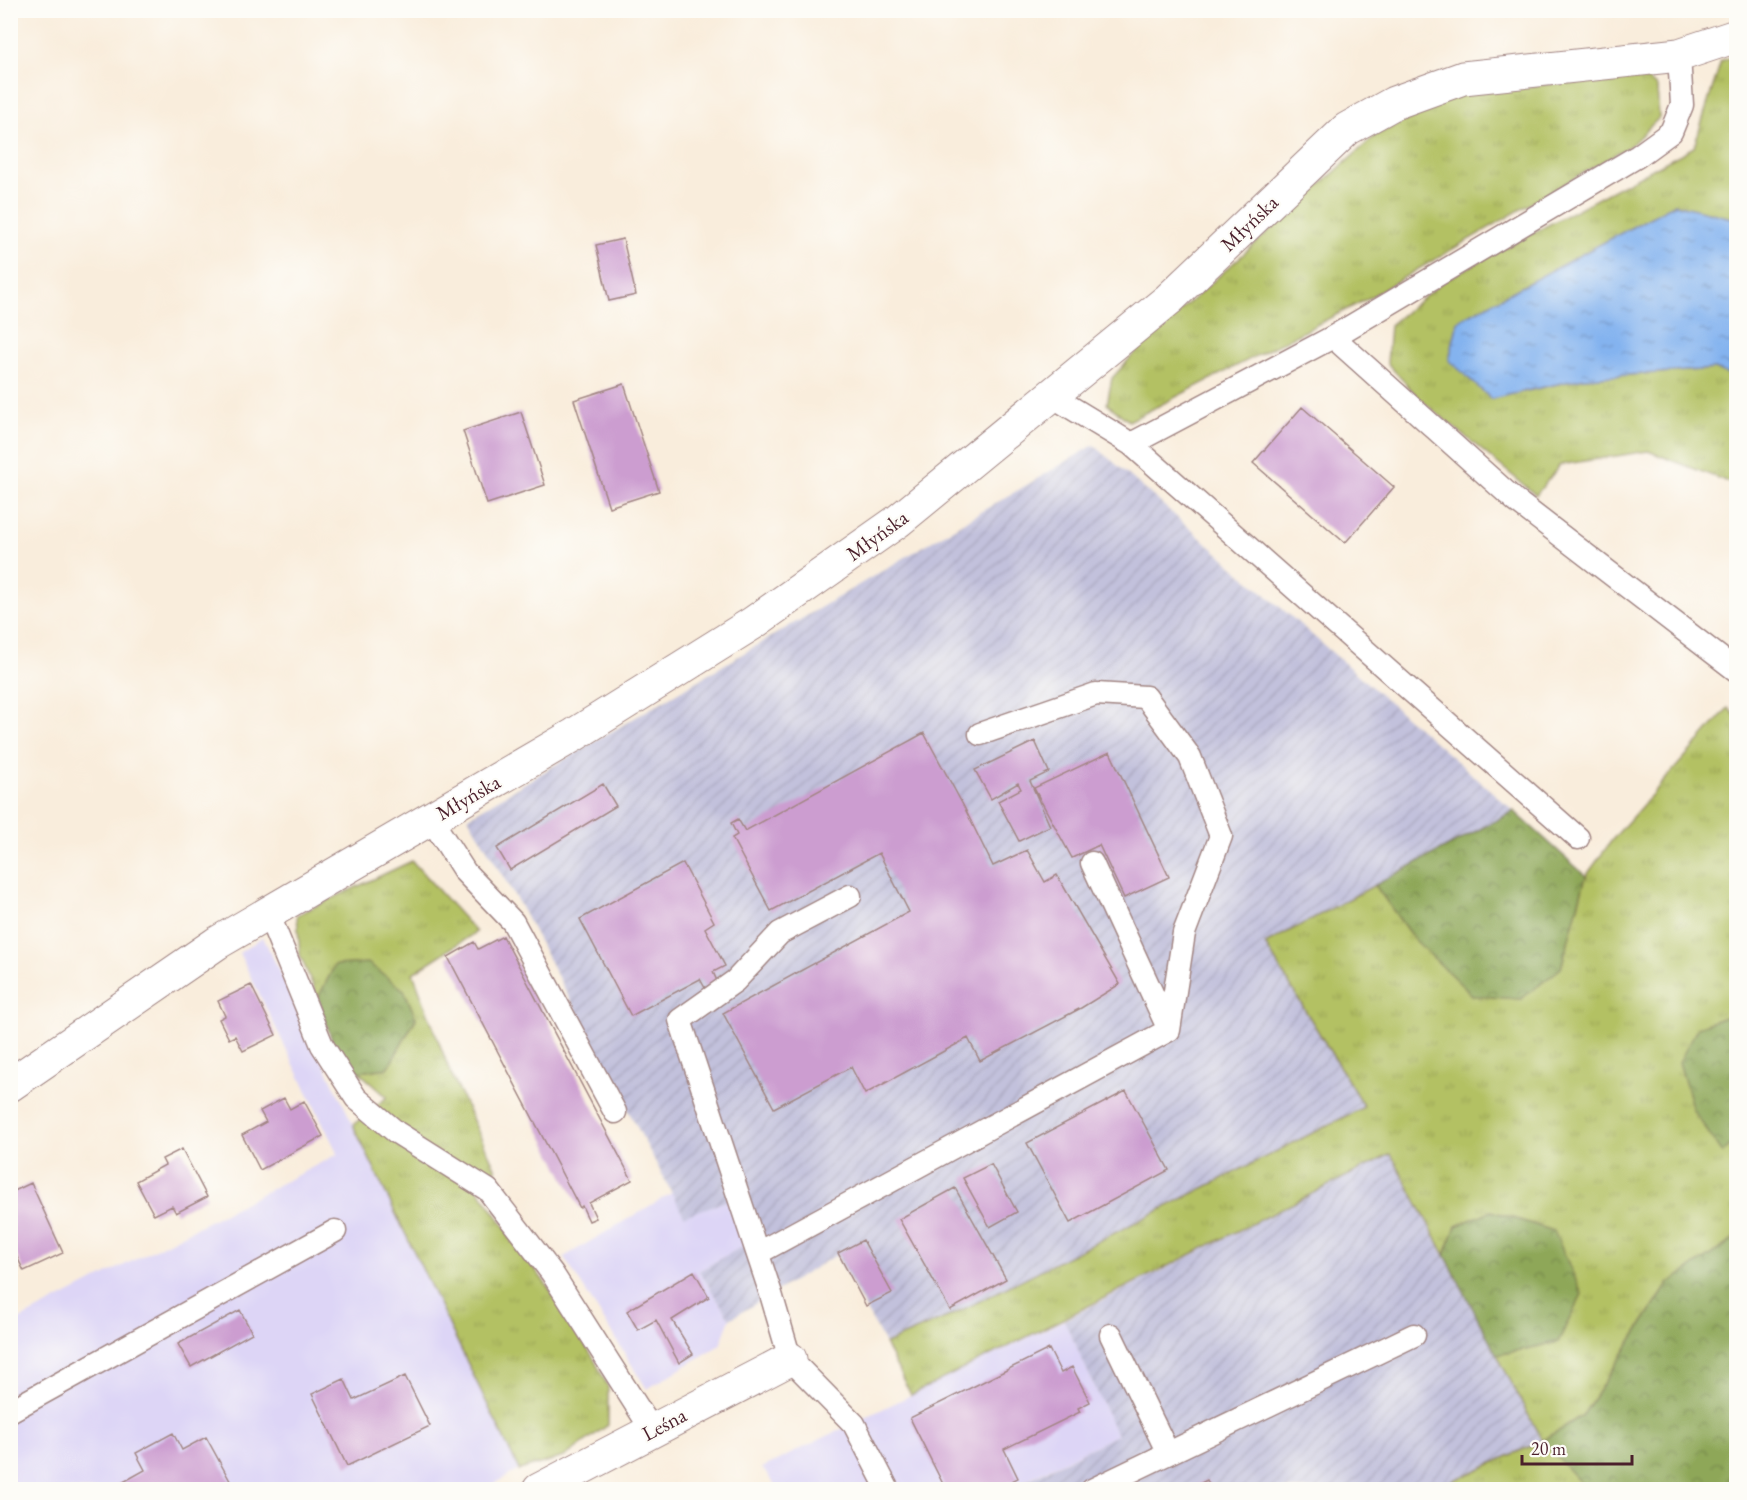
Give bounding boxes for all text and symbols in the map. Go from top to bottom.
street label: Młyńska [1214,189,1284,257]
street label: Młyńska [841,503,914,567]
street label: Młyńska [431,767,506,826]
street label: Leśna [637,1401,691,1447]
scale bar [1522,1428,1632,1466]
text: 20 m [1531,1437,1566,1460]

